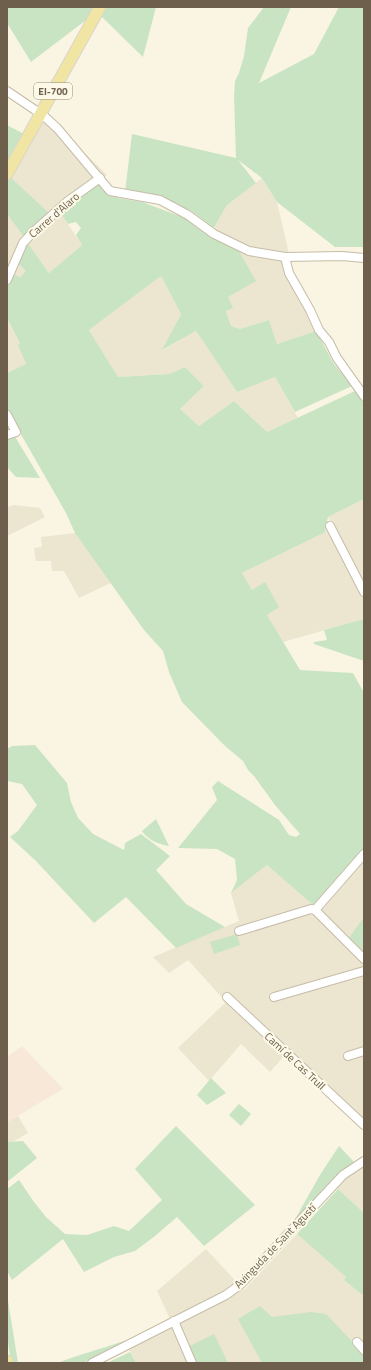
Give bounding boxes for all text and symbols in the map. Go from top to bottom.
road number: EI-700 [34,83,72,99]
street label: Carrer d'Alaro [25,188,83,242]
street label: Camí de Cas Trull [261,1029,329,1093]
street label: Avinguda de Sant Agustí [230,1199,321,1292]

